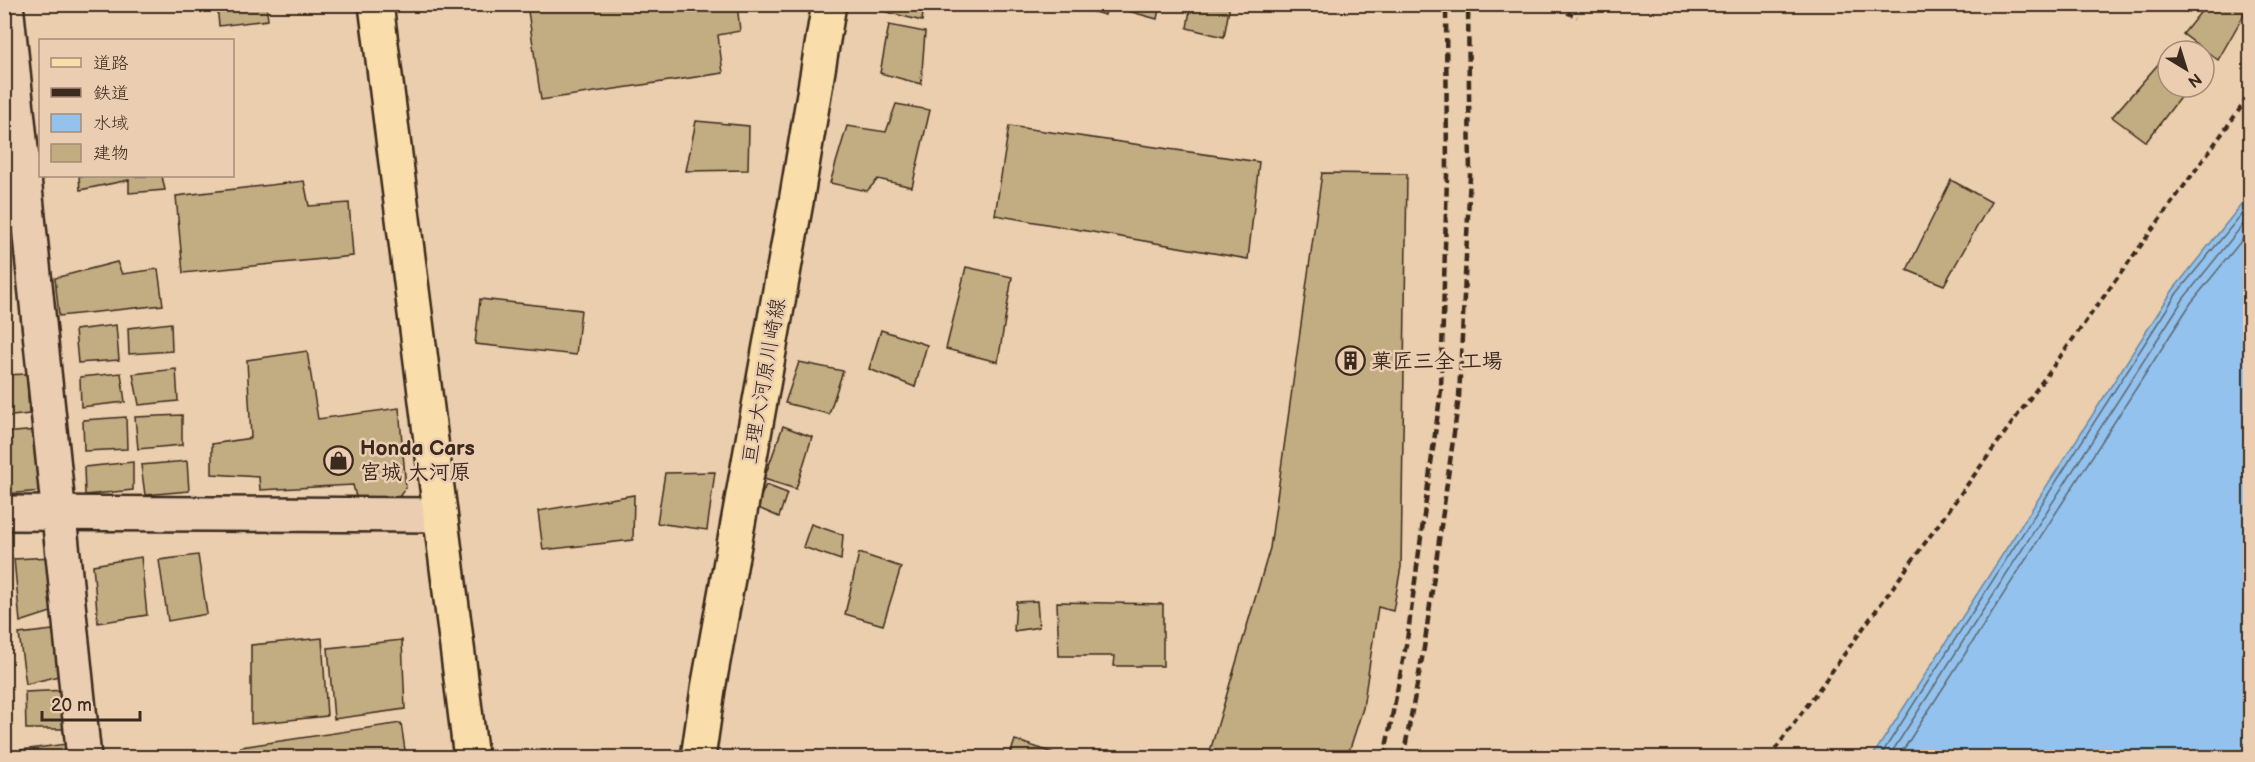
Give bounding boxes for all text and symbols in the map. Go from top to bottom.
legend [39,39,234,177]
north arrow [2156,39,2216,99]
text: 道路 [93,53,129,74]
text: N [2184,68,2205,91]
text: 鉄道 [93,83,129,104]
text: 水域 [93,113,129,134]
text: 建物 [93,143,129,164]
street label: 亘理大河原川崎線 [737,296,791,466]
building icon: 菓匠三全 工場 [1334,345,1366,377]
place label: 菓匠三全 工場 [1371,349,1503,374]
place label: Honda Cars 宮城 大河原 [360,436,475,485]
shop icon: Honda Cars 宮城 大河原 [323,444,355,476]
scale bar [42,684,140,722]
text: 20 m [51,695,92,716]

